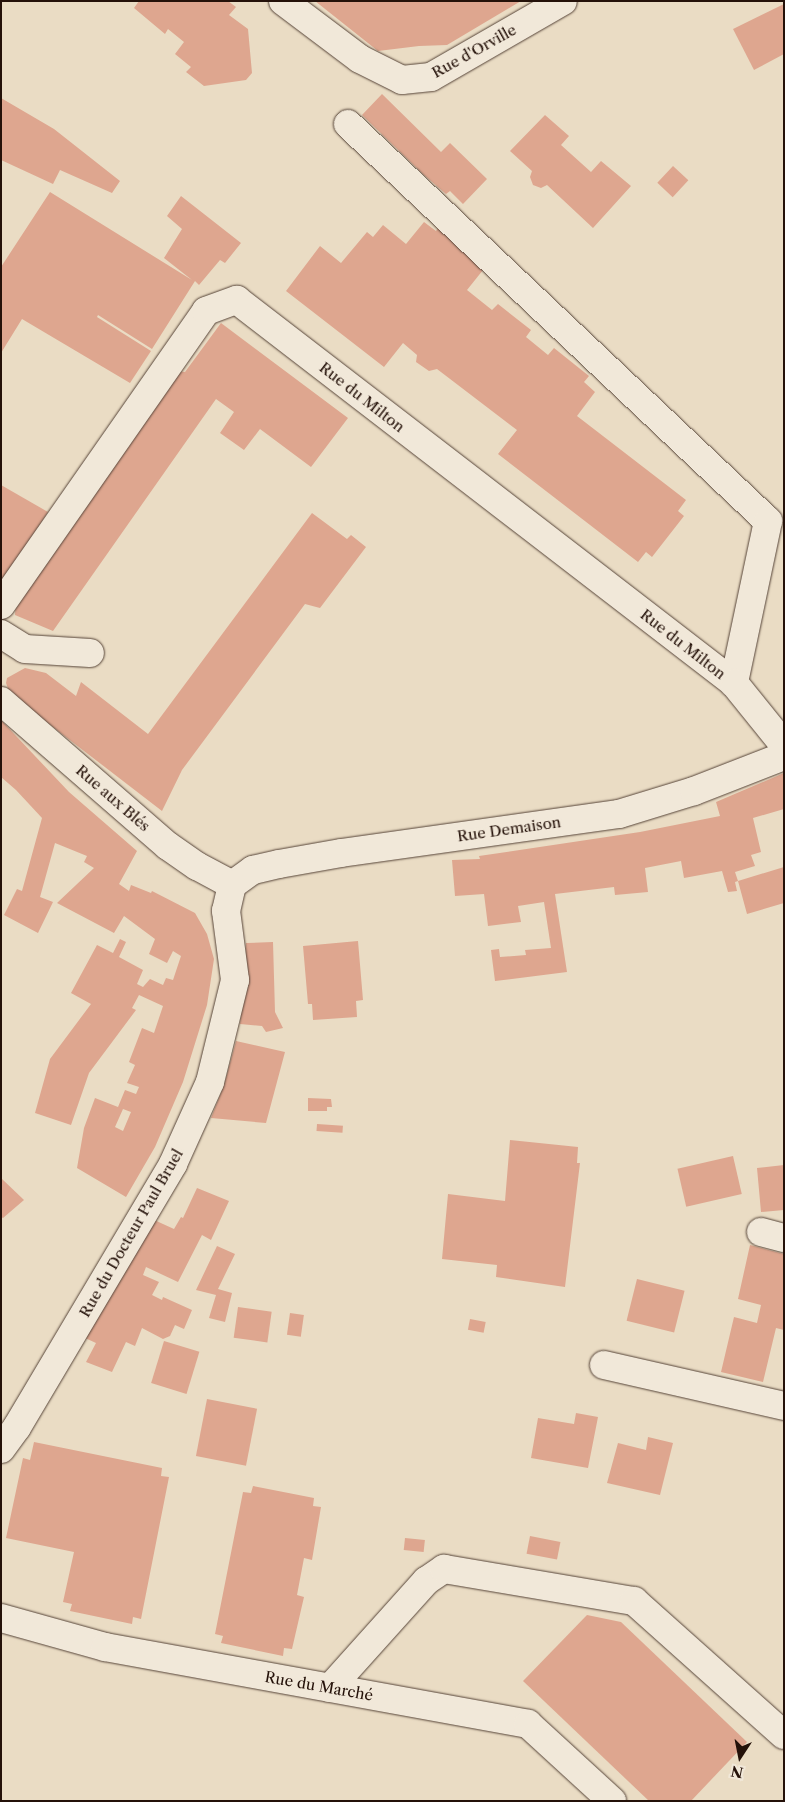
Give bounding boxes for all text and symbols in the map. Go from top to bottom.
street label: Rue d'Orville [429,20,519,82]
street label: Rue du Milton [316,358,408,436]
street label: Rue du Milton [637,605,729,683]
street label: Rue aux Blés [72,761,154,835]
street label: Rue Demaison [456,813,562,845]
street label: Rue du Docteur Paul Bruel [75,1146,187,1320]
street label: Rue du Marché [263,1668,375,1704]
north arrow [715,1732,765,1782]
text: N [729,1762,745,1782]

